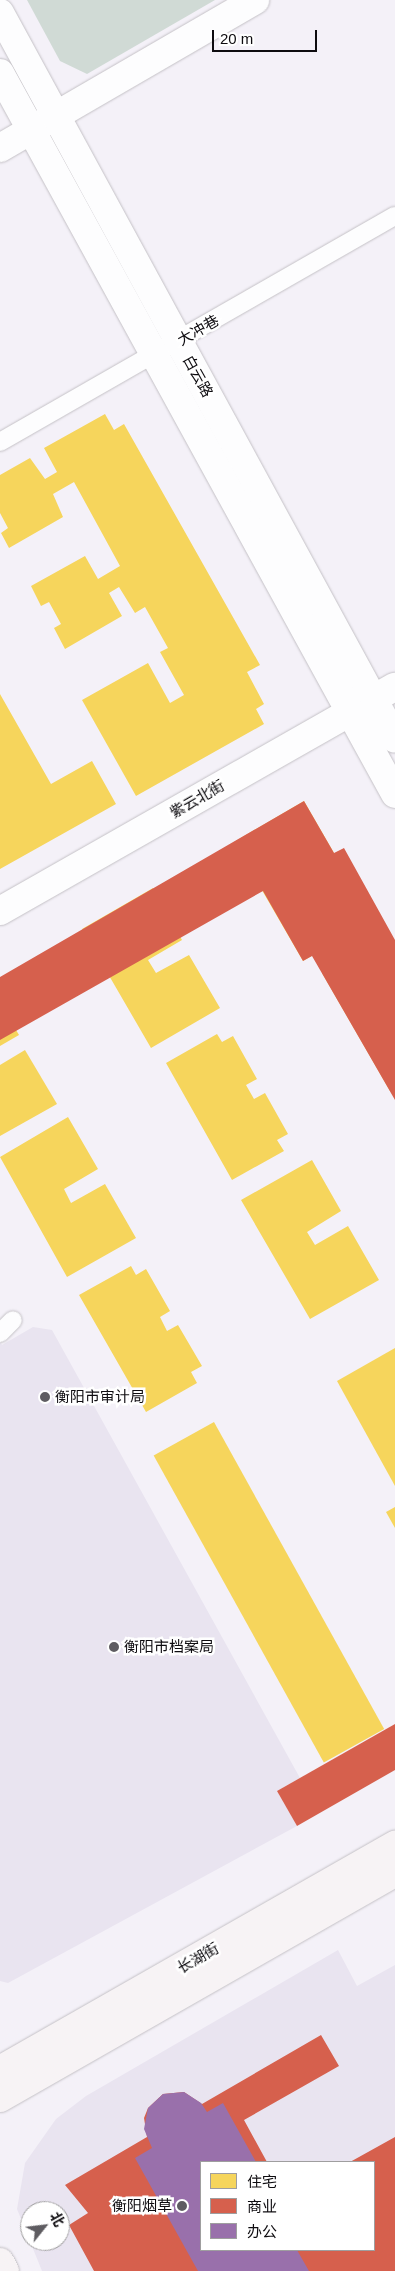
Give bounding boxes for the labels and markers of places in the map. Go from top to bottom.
place label: 衡阳市审计局 [55,1388,145,1406]
marker: 衡阳市审计局 [39,1391,51,1403]
place label: 衡阳市档案局 [124,1638,214,1656]
marker: 衡阳市档案局 [108,1641,120,1653]
place label: 衡阳烟草 [112,2197,172,2215]
marker: 衡阳烟草 [176,2200,188,2212]

